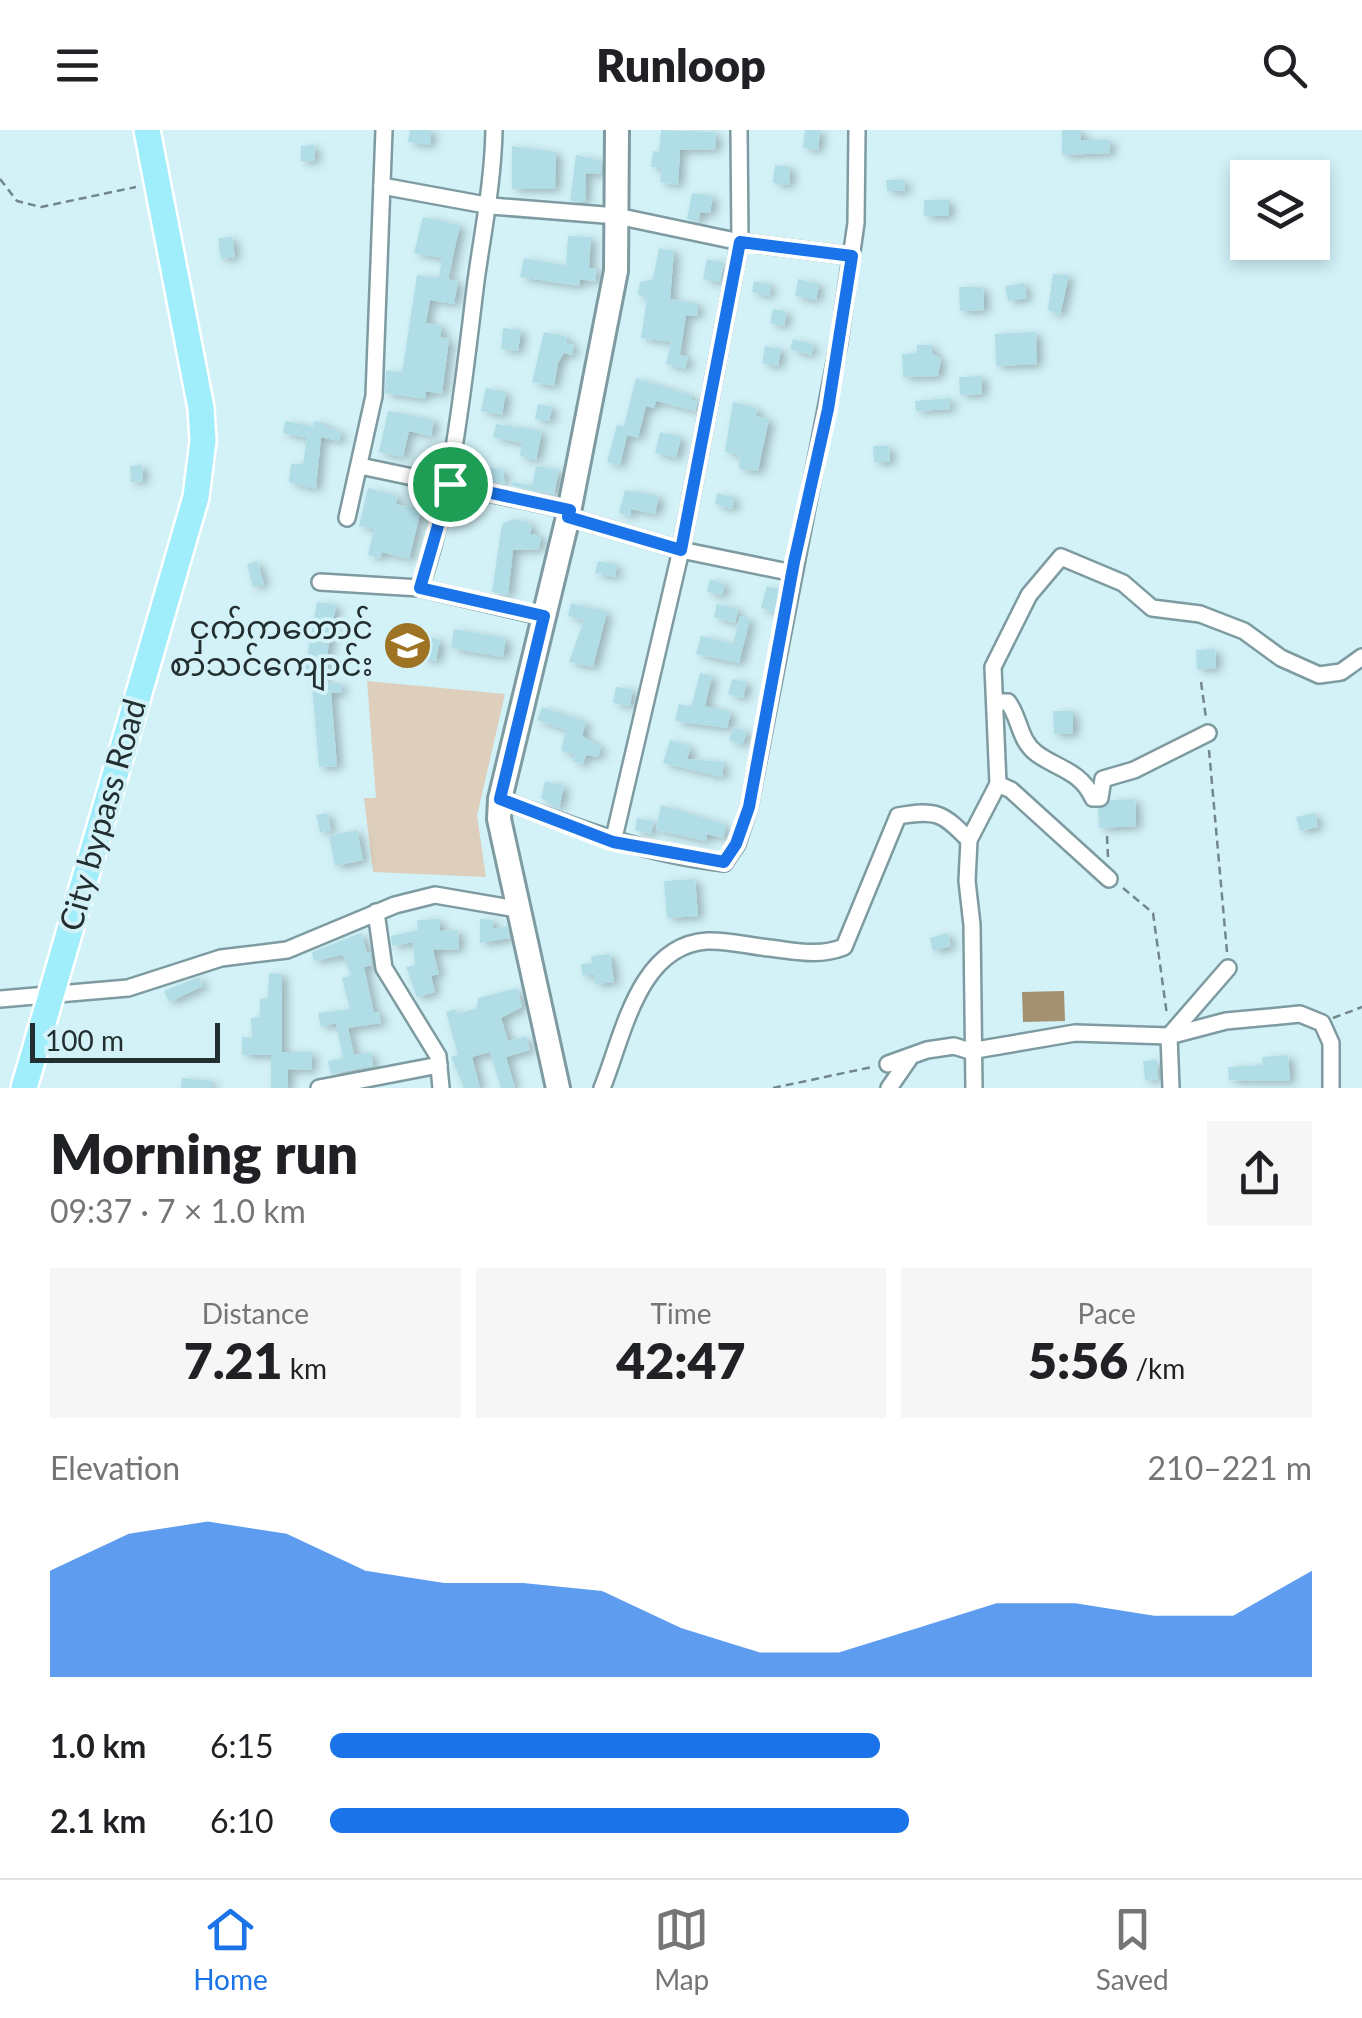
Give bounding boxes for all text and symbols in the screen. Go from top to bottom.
icon: menu [50,38,105,93]
text: Runloop [596,38,766,92]
icon: search [1257,38,1312,93]
map controls [1230,160,1330,260]
button: layers [1230,160,1330,260]
pin [408,442,493,527]
icon: arrive [423,457,478,512]
place label: ငှက်ကတောင် စာသင်ကျောင်း [170,605,373,691]
school or university icon: ငှက်ကတောင် စာသင်ကျောင်း [382,620,434,672]
street label: City bypass Road [50,694,153,935]
scale bar [30,1018,220,1063]
text: 100 m [45,1023,124,1057]
text: Morning run [50,1120,358,1186]
button: share [1207,1121,1312,1226]
text: 09:37 · 7 × 1.0 km [50,1191,306,1230]
text: Distance [202,1296,309,1330]
text: Time [651,1296,711,1330]
text: Pace [1078,1296,1136,1330]
text: 7.21 [184,1330,283,1390]
text: 42:47 [616,1330,746,1390]
text: 5:56 [1028,1330,1128,1390]
text: km [283,1351,327,1385]
text: /km [1128,1351,1185,1385]
text: Elevation [50,1448,180,1487]
text: 210–221 m [1148,1448,1312,1487]
text: 1.0 km [50,1726,146,1765]
text: 6:15 [210,1726,274,1765]
text: 2.1 km [50,1801,146,1840]
text: 6:10 [210,1801,274,1840]
tab: Home [193,1902,268,1996]
tab: Map [654,1902,709,1996]
tab: Saved [1096,1902,1169,1996]

